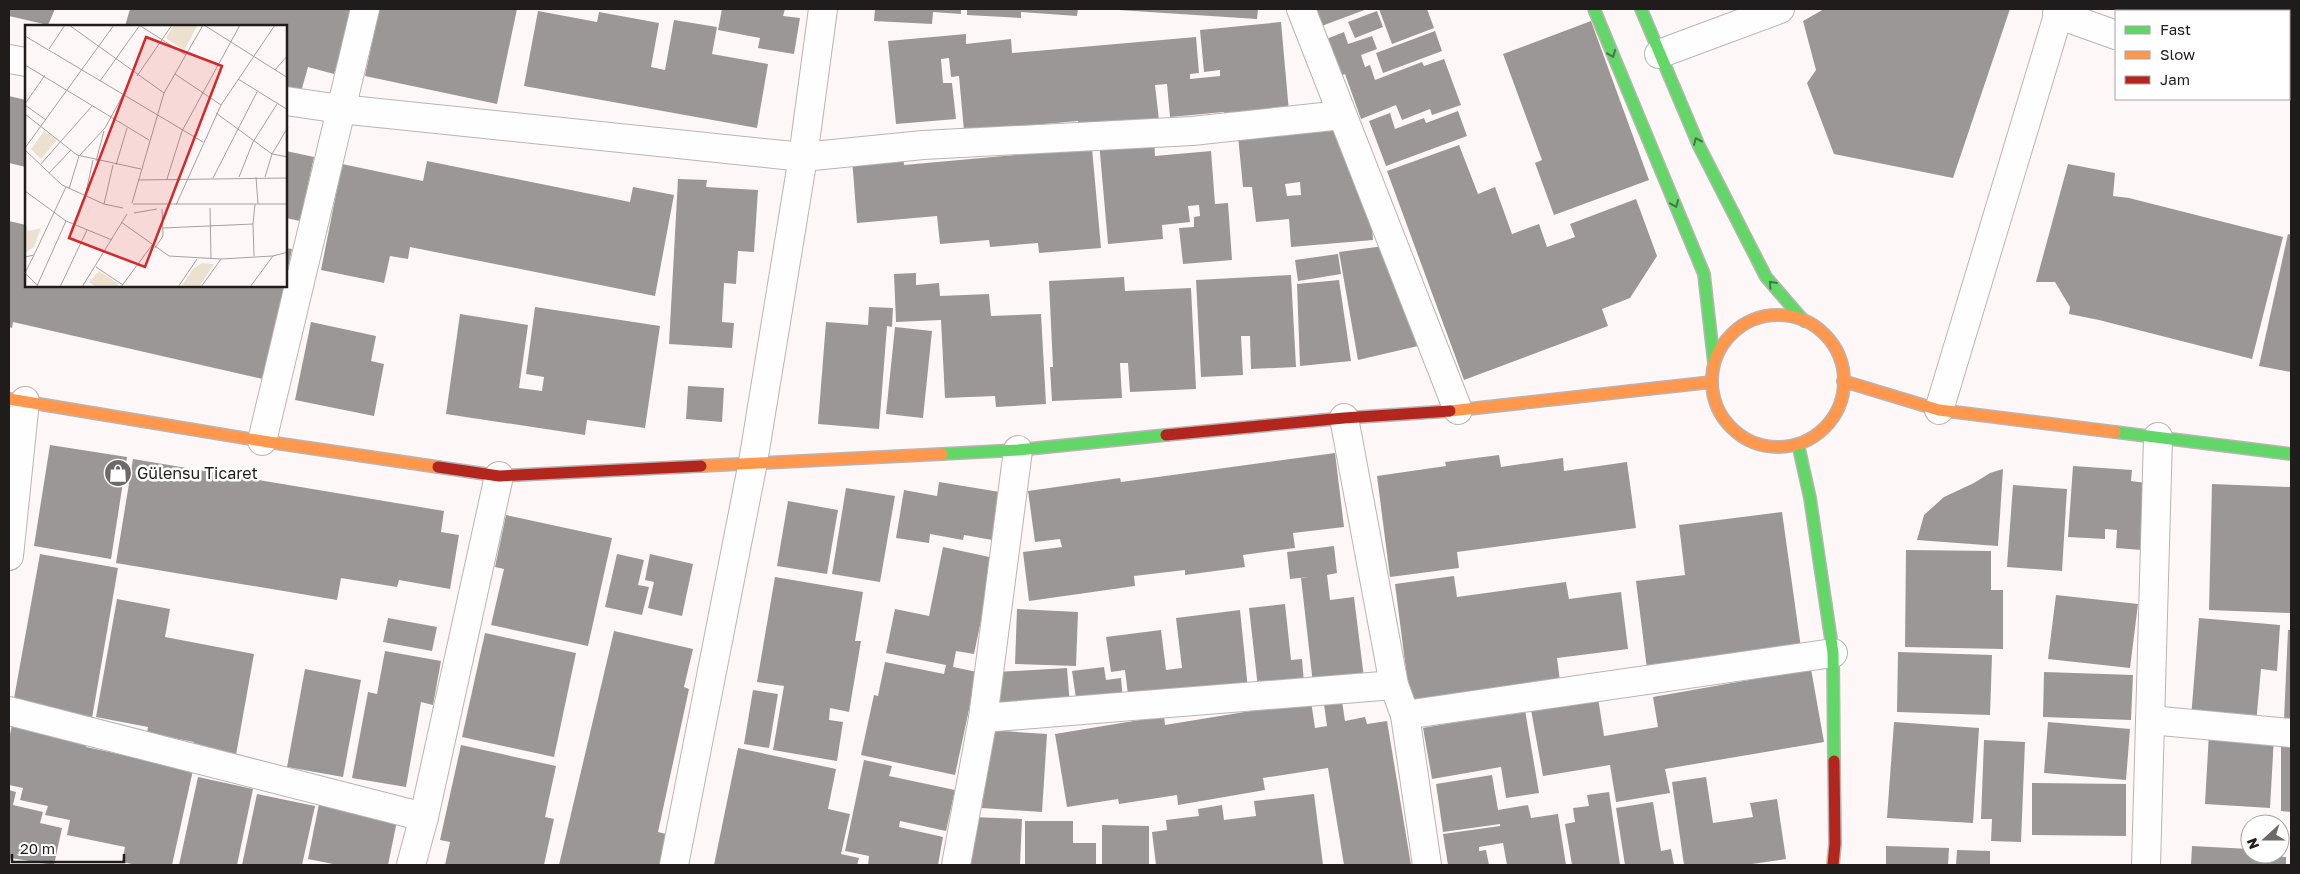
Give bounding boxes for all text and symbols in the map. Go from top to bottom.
legend [2115,10,2290,100]
text: Fast [2160,20,2191,38]
inset map [25,25,288,288]
text: Slow [2160,45,2195,63]
one-way arrow [1606,49,1617,58]
text: Jam [2160,70,2190,88]
one-way arrow [1693,137,1704,146]
one-way arrow [1668,199,1679,208]
one-way arrow [1769,281,1778,290]
shop icon: Gülensu Ticaret [103,458,133,488]
place label: Gülensu Ticaret [137,463,258,483]
north arrow [2240,814,2290,864]
scale bar [12,832,125,864]
text: N [2243,836,2262,852]
text: 20 m [20,839,55,857]

